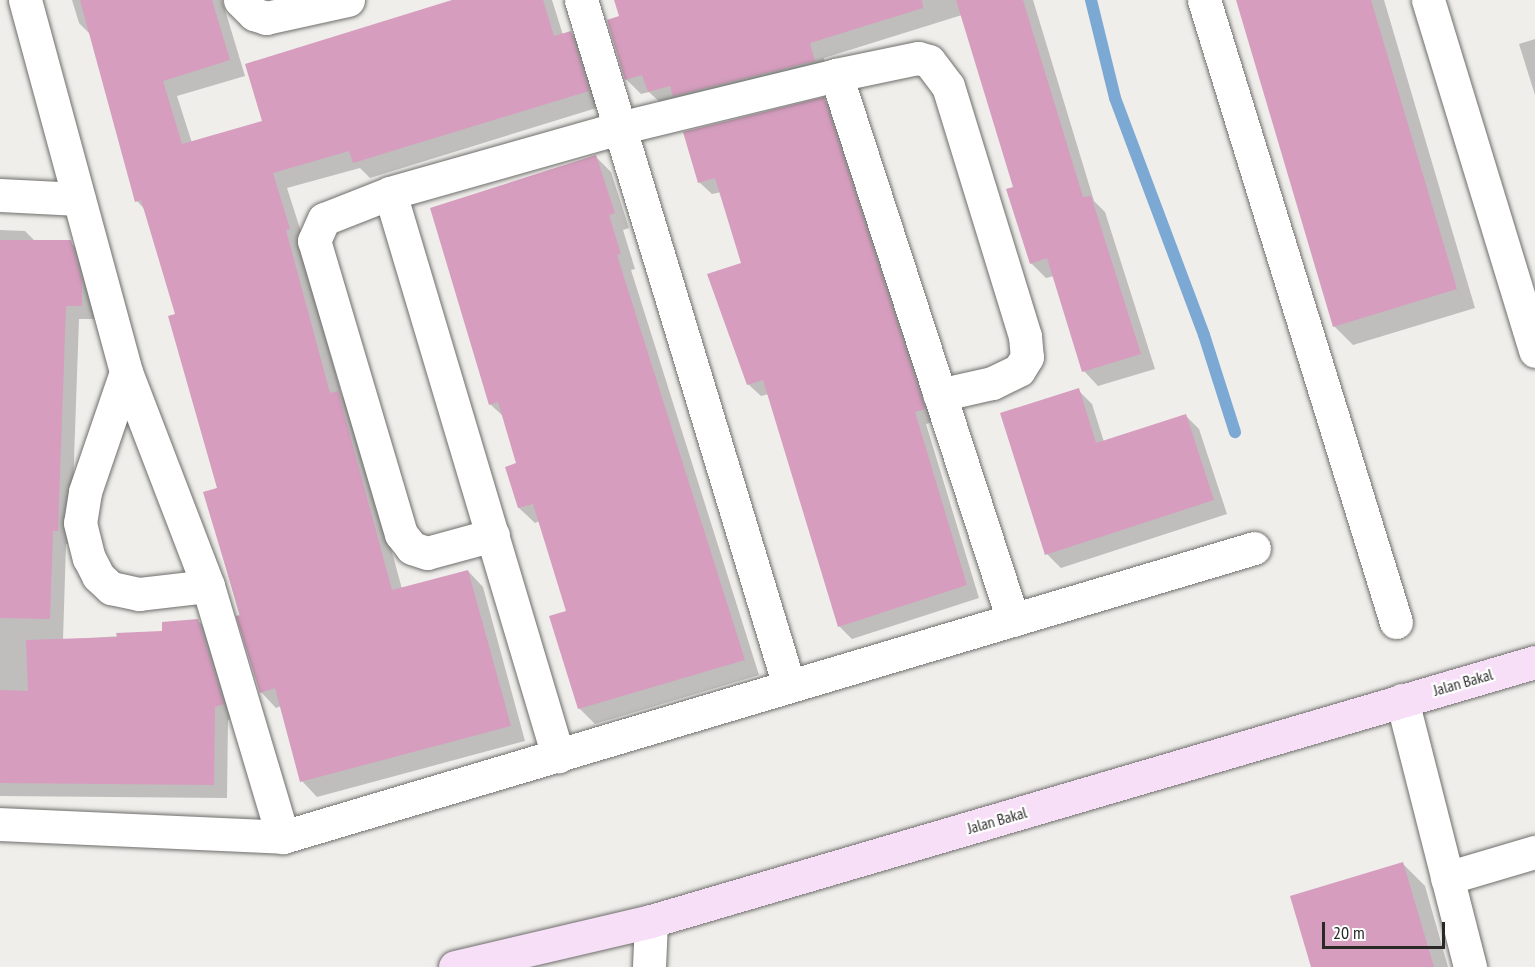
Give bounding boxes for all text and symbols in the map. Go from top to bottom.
street label: Jalan Bakal [1431,664,1495,700]
street label: Jalan Bakal [965,802,1029,838]
scale bar [1325,910,1448,948]
text: 20 m [1333,921,1365,944]

